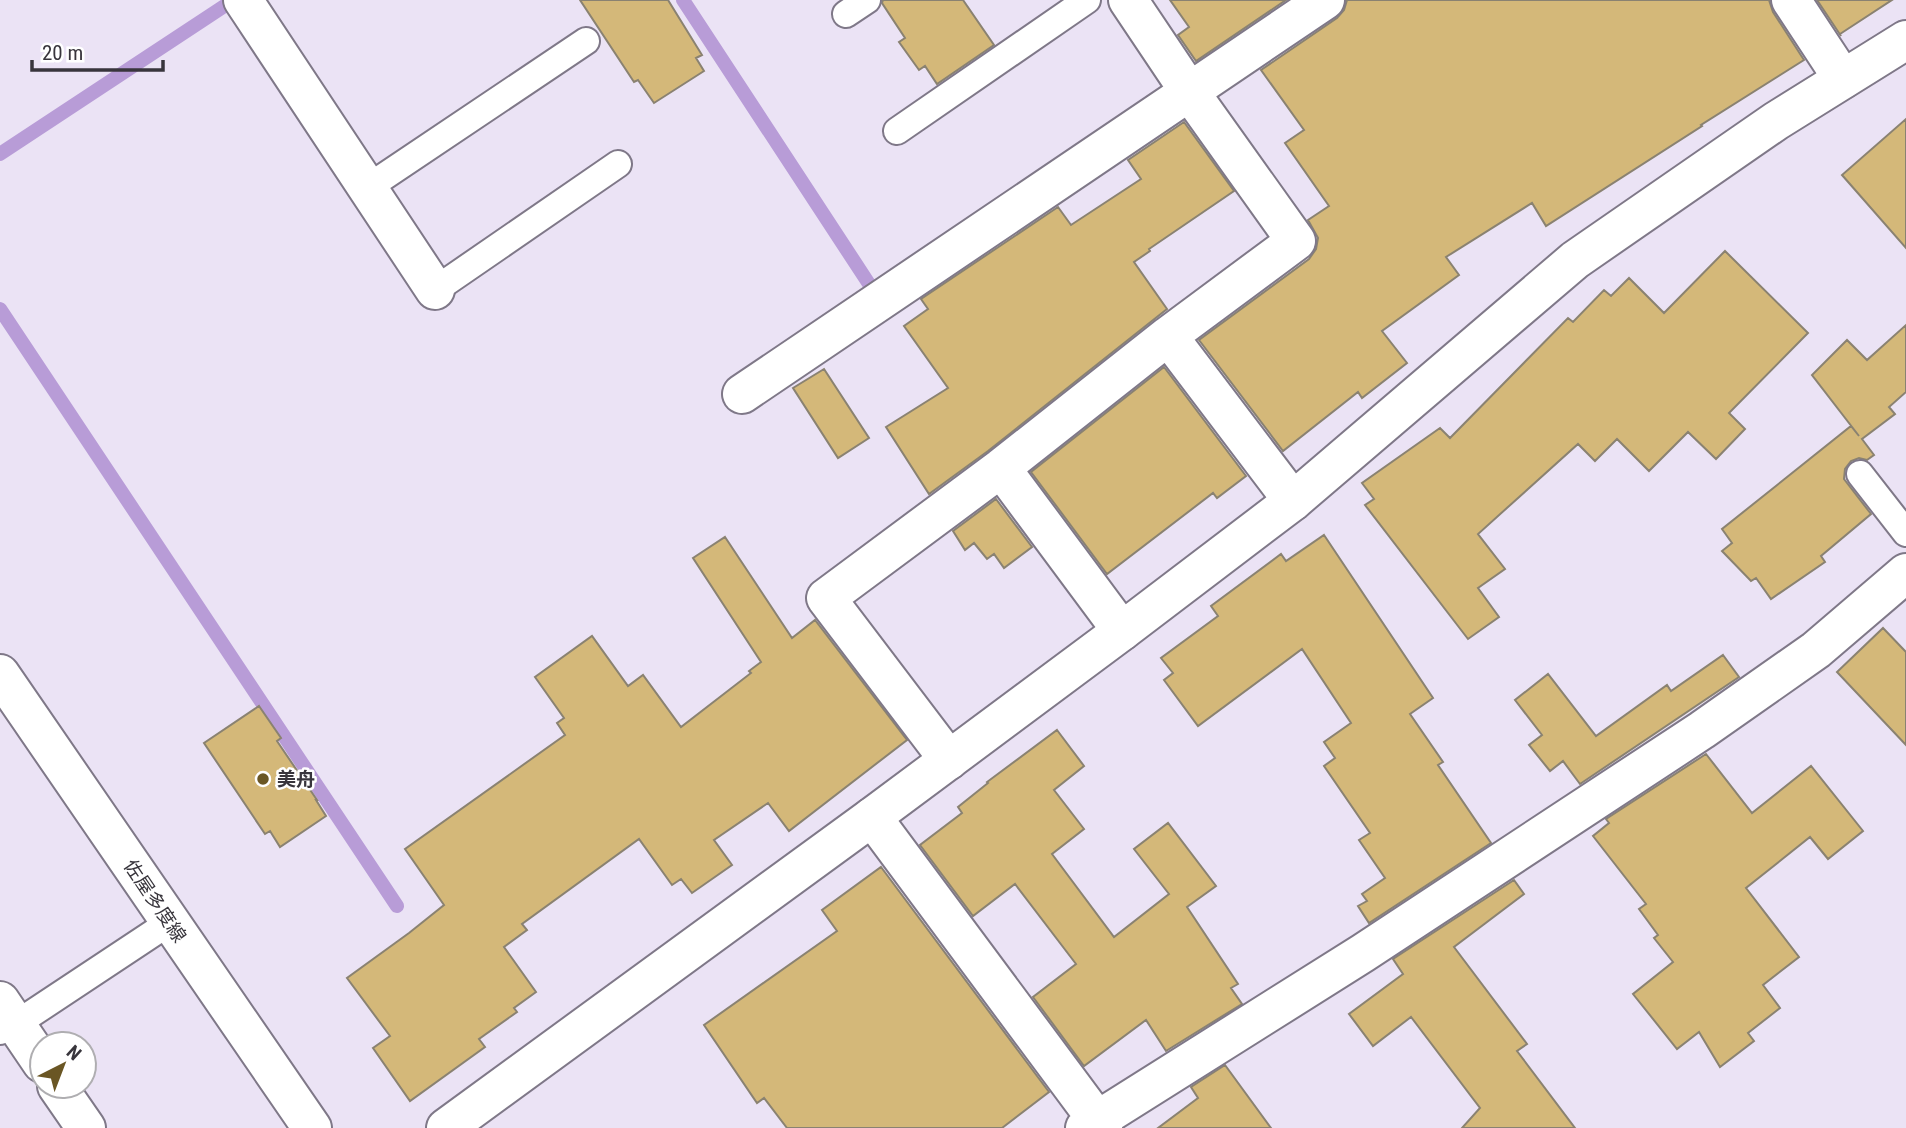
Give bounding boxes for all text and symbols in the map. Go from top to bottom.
scale bar [32,28,163,72]
text: 20 m [42,41,83,65]
place label: 美舟 [277,768,315,791]
marker: 美舟 [255,771,271,787]
street label: 佐屋多度線 [119,855,191,947]
north arrow [28,1030,98,1100]
text: N [62,1040,86,1065]

